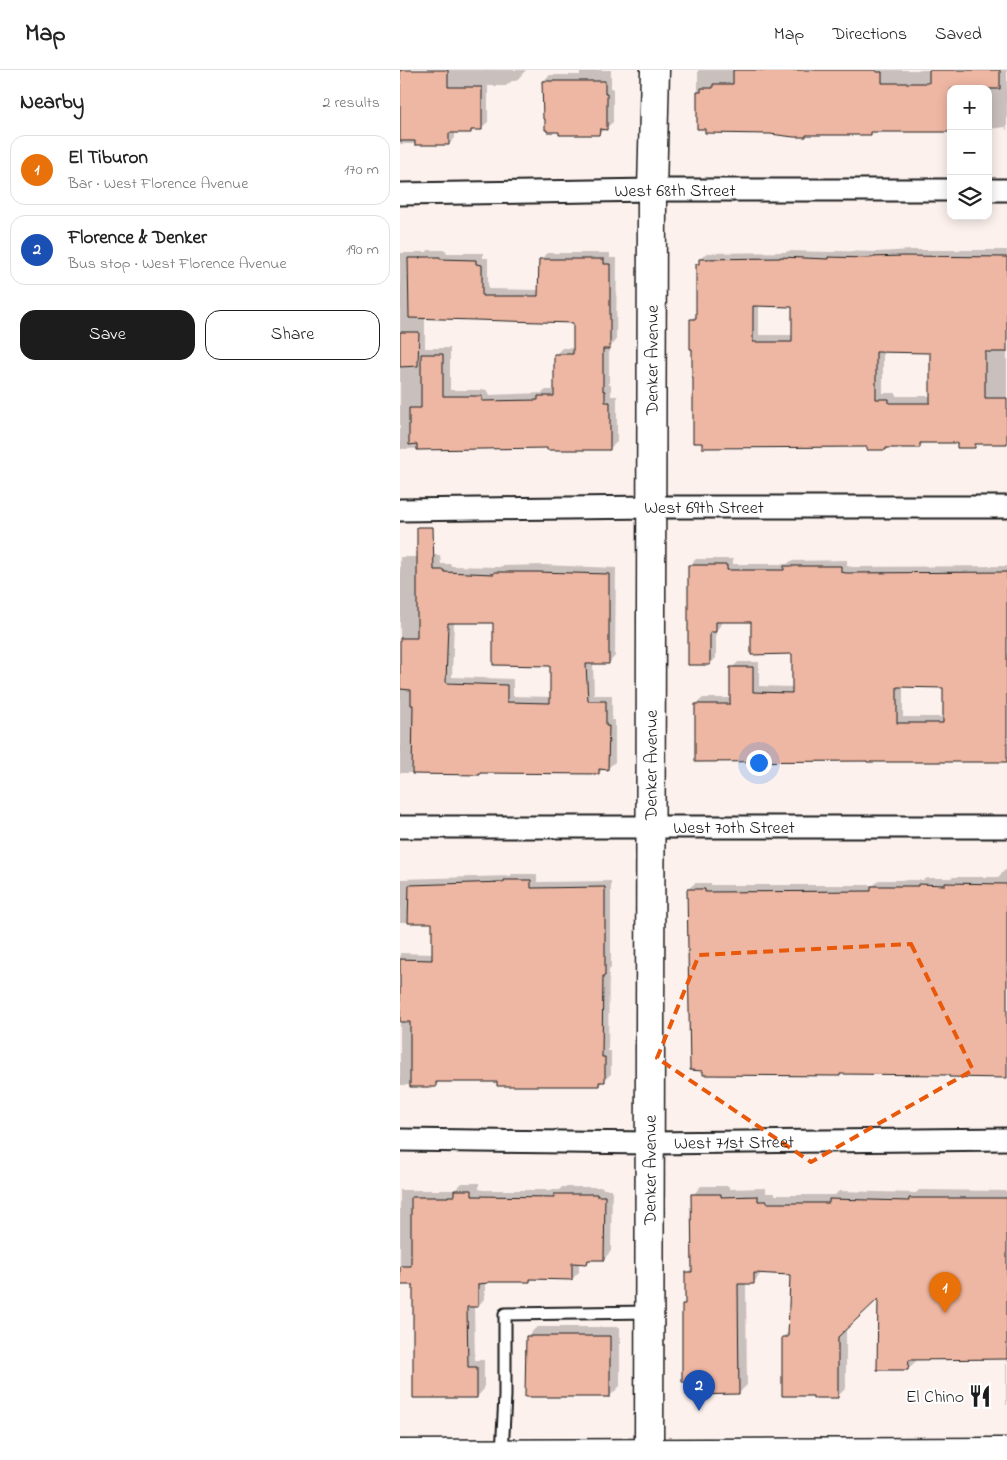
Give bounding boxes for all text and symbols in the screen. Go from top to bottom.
text: Map [25,17,66,52]
text: Map [774,22,804,48]
text: Directions [832,22,907,48]
text: Saved [935,22,982,48]
map controls [947,85,992,220]
button: + [947,85,992,130]
text: Nearby [20,88,84,118]
text: 2 results [322,91,380,115]
button: − [947,130,992,175]
text: El Tiburon [68,145,148,172]
text: 1 [34,158,40,182]
text: 170 m [344,158,379,182]
text: Bar · West Florence Avenue [68,172,248,196]
button: layers [947,175,992,220]
street label: West 68th Street [614,179,735,206]
text: Florence & Denker [68,225,207,252]
text: 2 [33,238,41,262]
text: 190 m [346,238,379,262]
text: Bus stop · West Florence Avenue [68,252,287,276]
street label: Denker Avenue [640,304,667,416]
button: Save [20,310,195,360]
button: Share [205,310,380,360]
street label: West 69th Street [644,496,764,522]
street label: Denker Avenue [640,709,666,821]
your location [746,750,772,776]
street label: West 70th Street [673,816,795,842]
street label: Denker Avenue [639,1114,665,1226]
street label: West 71st Street [674,1130,794,1158]
pin: 1 [929,1272,961,1313]
pin: 2 [683,1370,715,1411]
restaurant icon: El Chino [967,1383,993,1409]
place label: El Chino [906,1385,964,1411]

